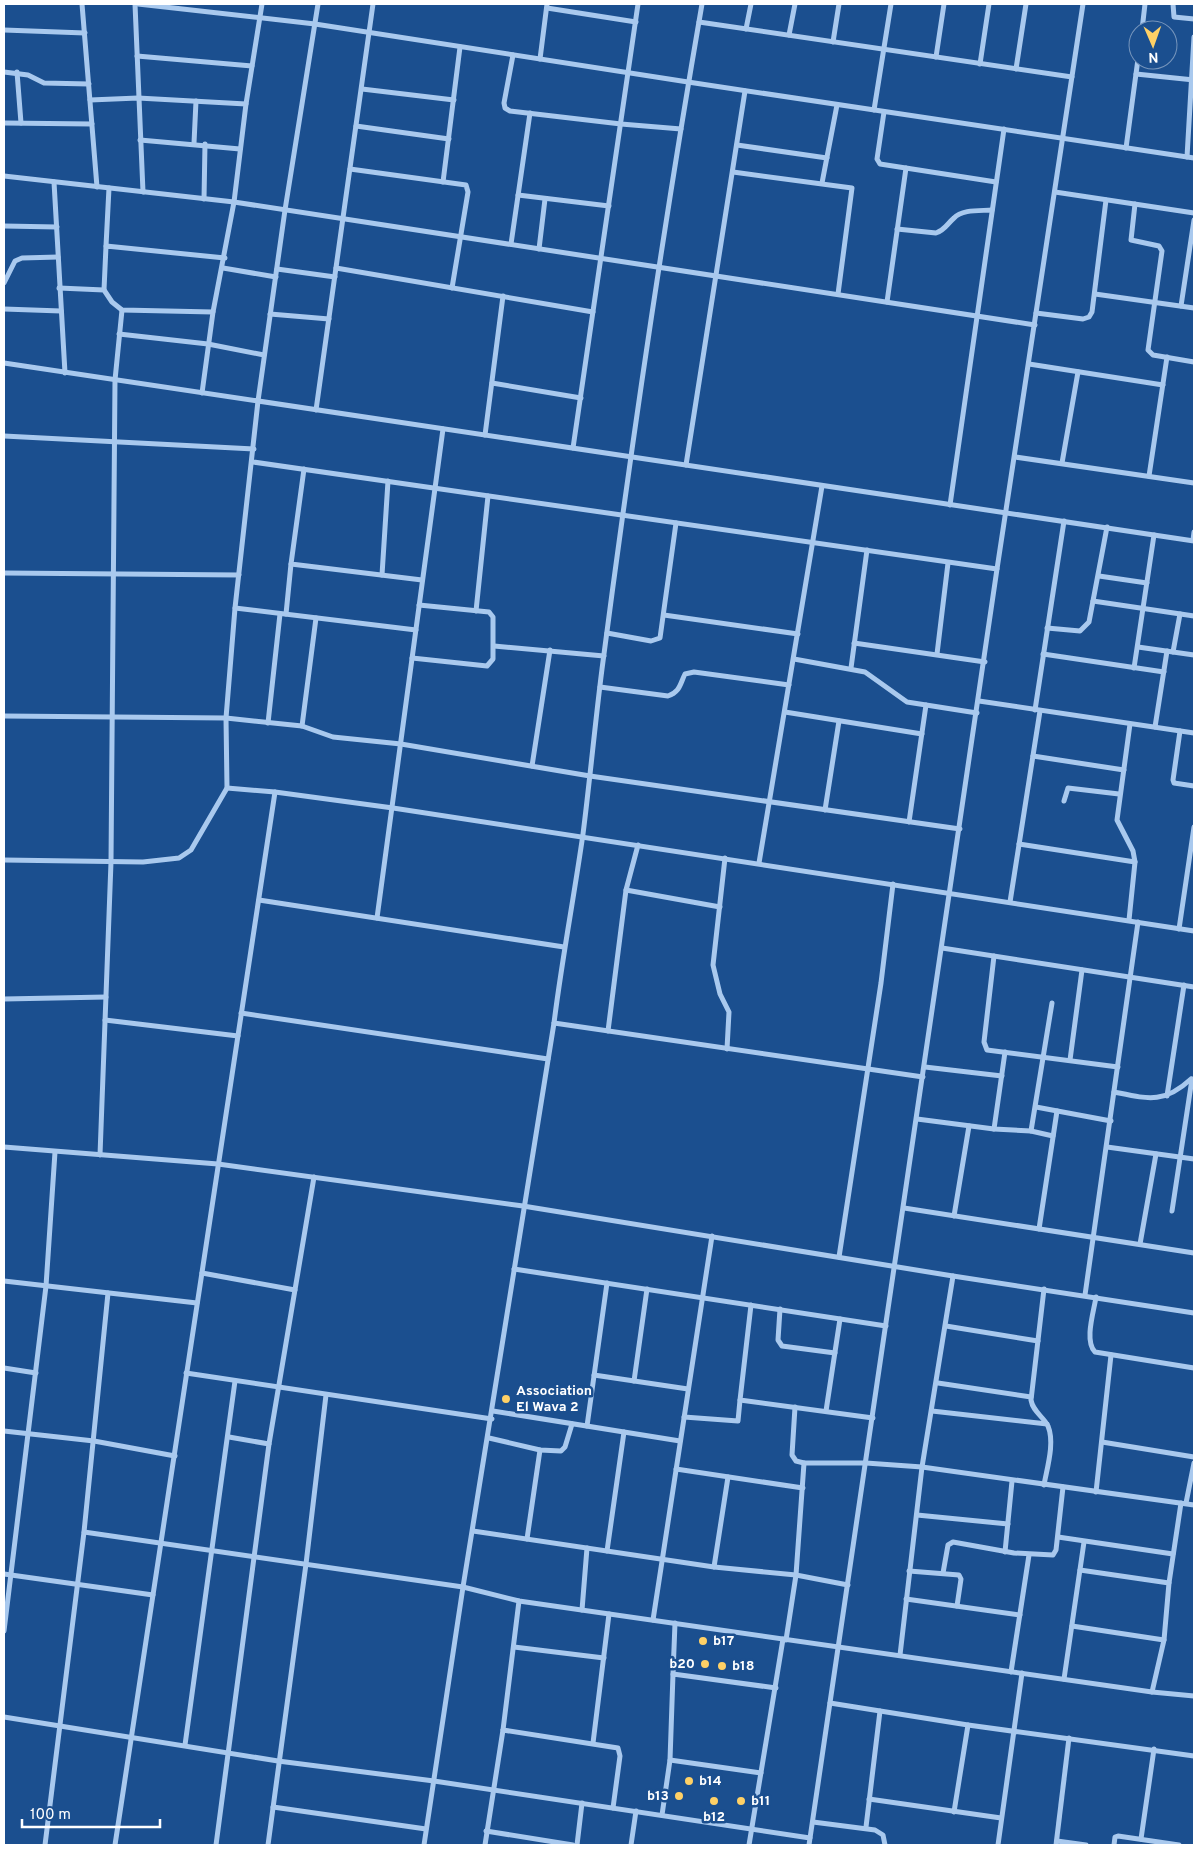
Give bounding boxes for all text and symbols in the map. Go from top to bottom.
north arrow [1128,20,1178,70]
text: N [1148,48,1159,65]
place label: Association El Wava 2 [516,1383,592,1416]
marker: Association El Wava 2 [500,1393,512,1405]
place label: b17 [713,1633,734,1650]
marker: b17 [697,1635,709,1647]
place label: b20 [669,1656,695,1673]
marker: b20 [699,1658,711,1670]
place label: b18 [732,1658,754,1675]
marker: b18 [716,1660,728,1672]
place label: b14 [699,1773,722,1790]
marker: b14 [683,1775,695,1787]
place label: b13 [647,1788,669,1805]
marker: b13 [673,1790,685,1802]
place label: b11 [751,1793,770,1810]
marker: b12 [708,1795,720,1807]
marker: b11 [735,1795,747,1807]
scale bar [22,1796,160,1828]
text: 100 m [30,1806,71,1825]
place label: b12 [703,1809,725,1826]

